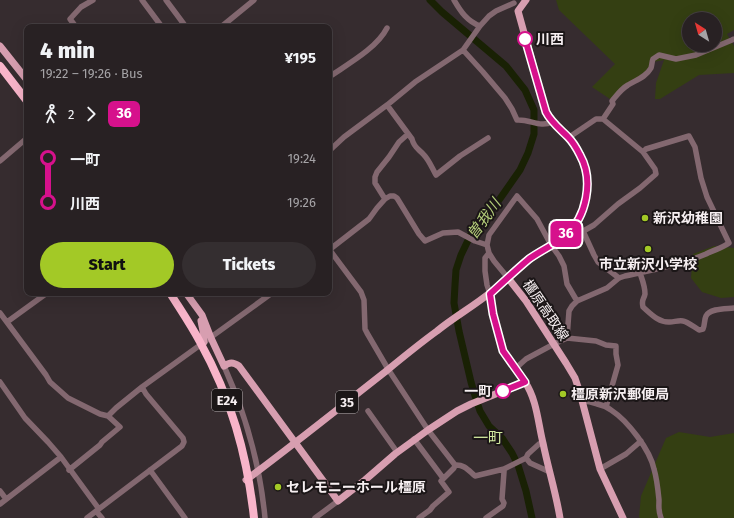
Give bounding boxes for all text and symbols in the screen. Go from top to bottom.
north arrow [682,12,722,52]
map controls [682,12,722,52]
marker: 川西 [517,31,533,47]
place label: 川西 [536,31,564,48]
text: 4 min [40,37,95,64]
text: ¥195 [285,49,316,67]
text: 19:22 – 19:26 · Bus [40,66,143,81]
icon: walk [40,103,62,125]
icon: forward [80,103,102,125]
text: 36 [116,105,132,122]
text: 2 [68,107,74,122]
text: 一町 [70,151,100,169]
text: 19:24 [287,151,316,166]
water label: 曽我川 [463,194,506,242]
text: 川西 [70,195,100,213]
text: 19:26 [287,195,316,210]
place label: 新沢幼稚園 [653,210,723,227]
marker: 新沢幼稚園 [640,213,650,223]
line badge: 36 [548,221,584,247]
text: 36 [558,225,574,242]
button: Start [40,242,174,288]
button: Tickets [182,242,316,288]
marker: 市立新沢小学校 [643,244,653,254]
place label: 市立新沢小学校 [599,256,697,273]
street label: 橿原高取線 [519,277,572,344]
place label: 一町 [464,383,492,400]
marker: 一町 [495,383,511,399]
place label: 橿原新沢郵便局 [571,386,669,403]
road number: E24 [212,389,242,411]
marker: 橿原新沢郵便局 [558,389,568,399]
road number: 35 [336,391,358,413]
district label: 一町 [473,429,503,447]
place label: セレモニーホール橿原 [286,479,426,496]
marker: セレモニーホール橿原 [273,482,283,492]

